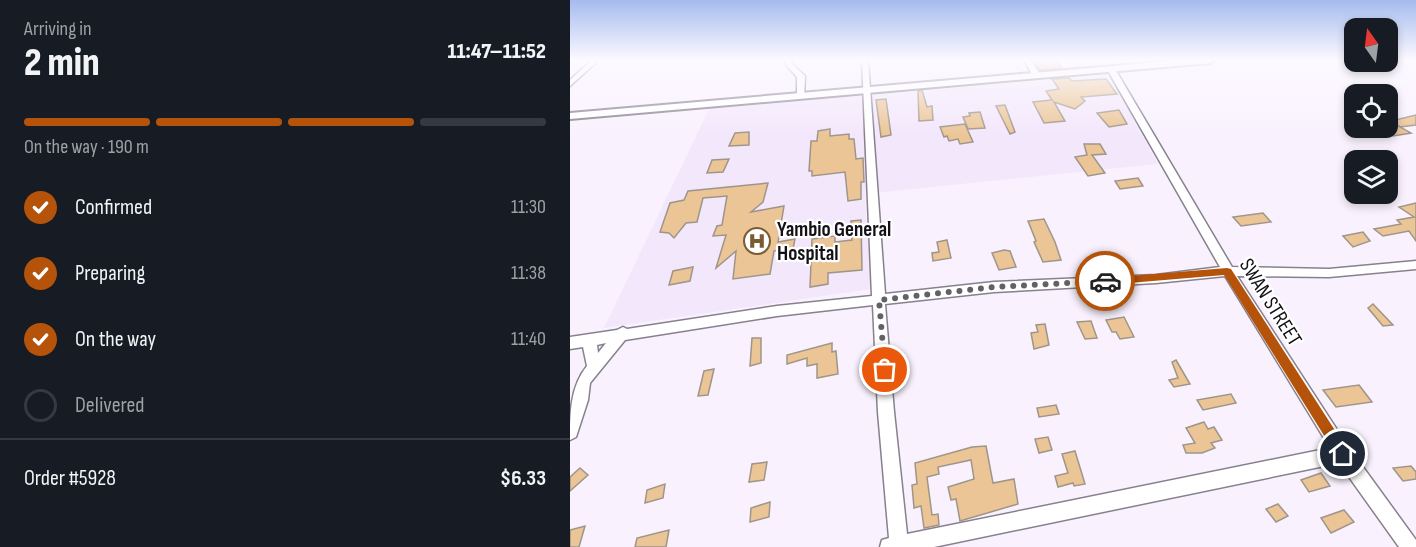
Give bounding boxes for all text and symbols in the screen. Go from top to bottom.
text: Arriving in [24,17,92,41]
north arrow [1344,18,1398,72]
map controls [1344,18,1398,204]
text: 11:47–11:52 [448,38,546,65]
text: 2 min [24,40,100,87]
button: locate [1344,84,1398,138]
text: On the way · 190 m [24,135,149,159]
button: layers [1344,150,1398,204]
icon: check [24,191,57,224]
text: Confirmed [75,194,152,221]
text: 11:30 [511,195,546,219]
place label: Yambio General Hospital [777,217,891,266]
hospital icon: Yambio General Hospital [742,226,772,256]
courier [1075,251,1135,311]
street label: SWAN STREET [1234,254,1307,351]
icon: check [24,257,57,290]
text: Preparing [75,260,145,287]
text: 11:38 [511,261,546,285]
icon: car [1089,265,1122,298]
icon: check [24,323,57,356]
text: On the way [75,326,156,353]
text: 11:40 [511,327,546,351]
pin [859,344,910,395]
icon: bag [868,353,901,386]
text: Delivered [75,392,144,419]
pin [1317,428,1368,479]
icon: home [1326,437,1359,470]
text: Order #5928 [24,465,116,492]
text: $6.33 [500,465,546,492]

